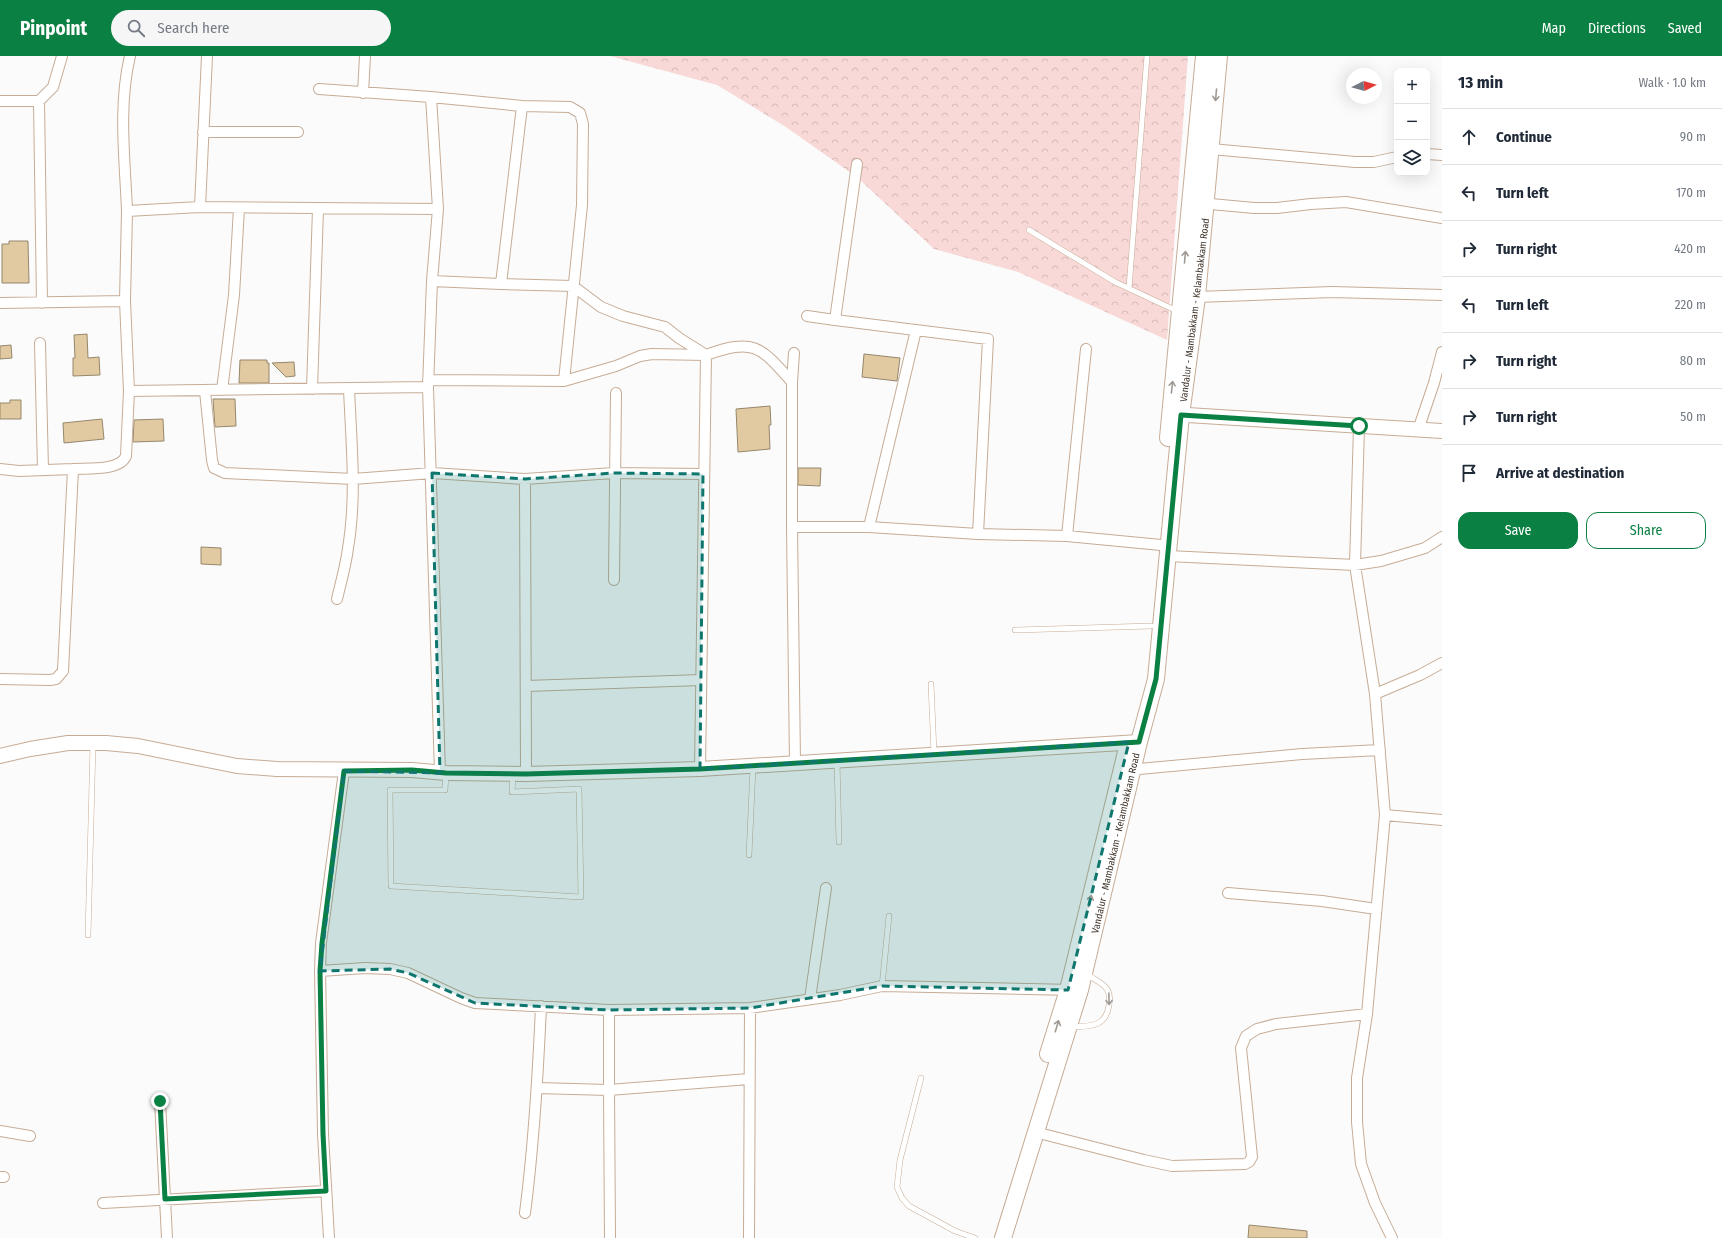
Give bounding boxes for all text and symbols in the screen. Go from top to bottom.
search box [111,10,391,46]
text: Pinpoint [20,17,87,40]
icon: search [125,17,147,39]
text: Search here [157,19,230,37]
text: Map [1542,20,1566,37]
text: Directions [1588,20,1646,37]
text: Saved [1668,20,1702,37]
north arrow [1346,68,1382,104]
map controls [1394,68,1430,176]
button: + [1394,68,1430,104]
text: 13 min [1458,72,1503,93]
text: Walk · 1.0 km [1639,75,1706,90]
one-way arrow [1212,88,1219,101]
button: − [1394,104,1430,140]
icon: ahead [1458,126,1480,148]
text: Continue [1496,128,1552,146]
text: 90 m [1680,129,1706,144]
button: layers [1394,140,1430,176]
icon: left [1458,182,1480,204]
text: Turn left [1496,184,1549,202]
text: 170 m [1676,185,1706,200]
street label: Vandalur - Mambakkam - Kelambakkam Road [1178,218,1212,403]
icon: right [1458,238,1480,260]
text: Turn right [1496,240,1557,258]
text: 420 m [1674,241,1706,256]
one-way arrow [1182,251,1189,264]
icon: left [1458,294,1480,316]
text: Turn left [1496,296,1549,314]
text: 220 m [1675,297,1706,312]
icon: right [1458,350,1480,372]
text: Turn right [1496,352,1557,370]
text: 80 m [1680,353,1706,368]
one-way arrow [1169,381,1176,394]
icon: right [1458,406,1480,428]
text: Turn right [1496,408,1557,426]
text: 50 m [1680,409,1706,424]
route start [1350,417,1368,435]
icon: arrive [1458,462,1480,484]
text: Arrive at destination [1496,464,1624,482]
button: Save [1458,512,1578,549]
button: Share [1586,512,1706,549]
street label: Vandalur - Mambakkam - Kelambakkam Road [1089,752,1143,935]
one-way arrow [1086,894,1094,907]
one-way arrow [1105,993,1112,1006]
one-way arrow [1054,1020,1061,1033]
route end [151,1092,169,1110]

